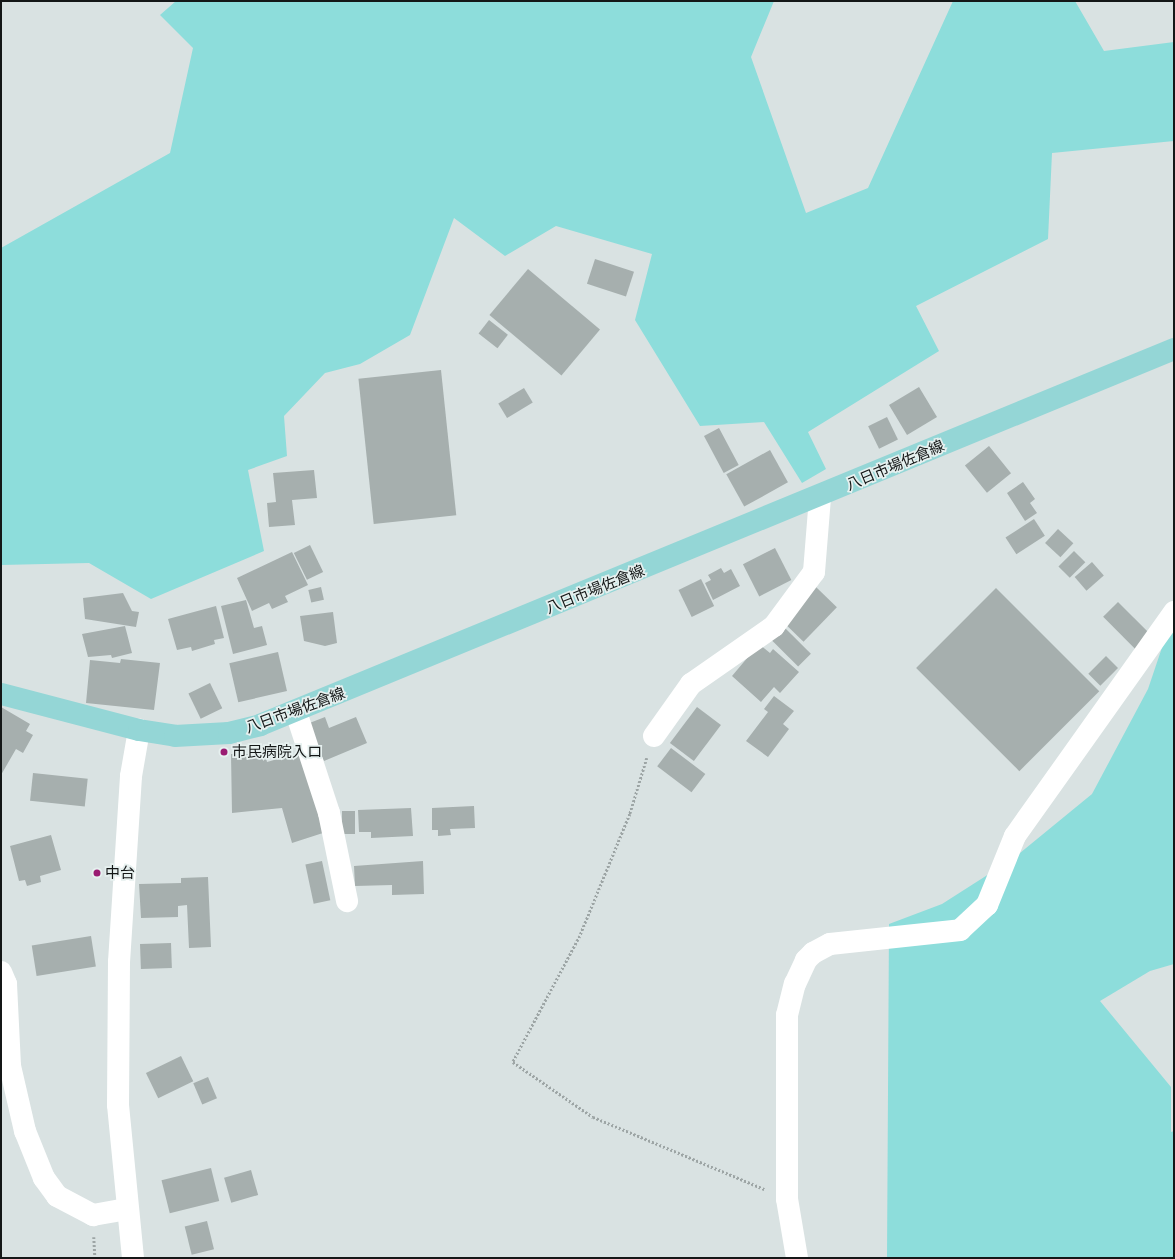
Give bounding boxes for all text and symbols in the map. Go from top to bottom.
street label: 八日市場佐倉線 [843,436,947,494]
street label: 八日市場佐倉線 [543,561,647,617]
street label: 八日市場佐倉線 [243,684,347,736]
place label: 市民病院入ロ [232,743,322,761]
marker: 市民病院入ロ [219,747,229,757]
place label: 中台 [105,864,135,882]
marker: 中台 [92,868,102,878]

